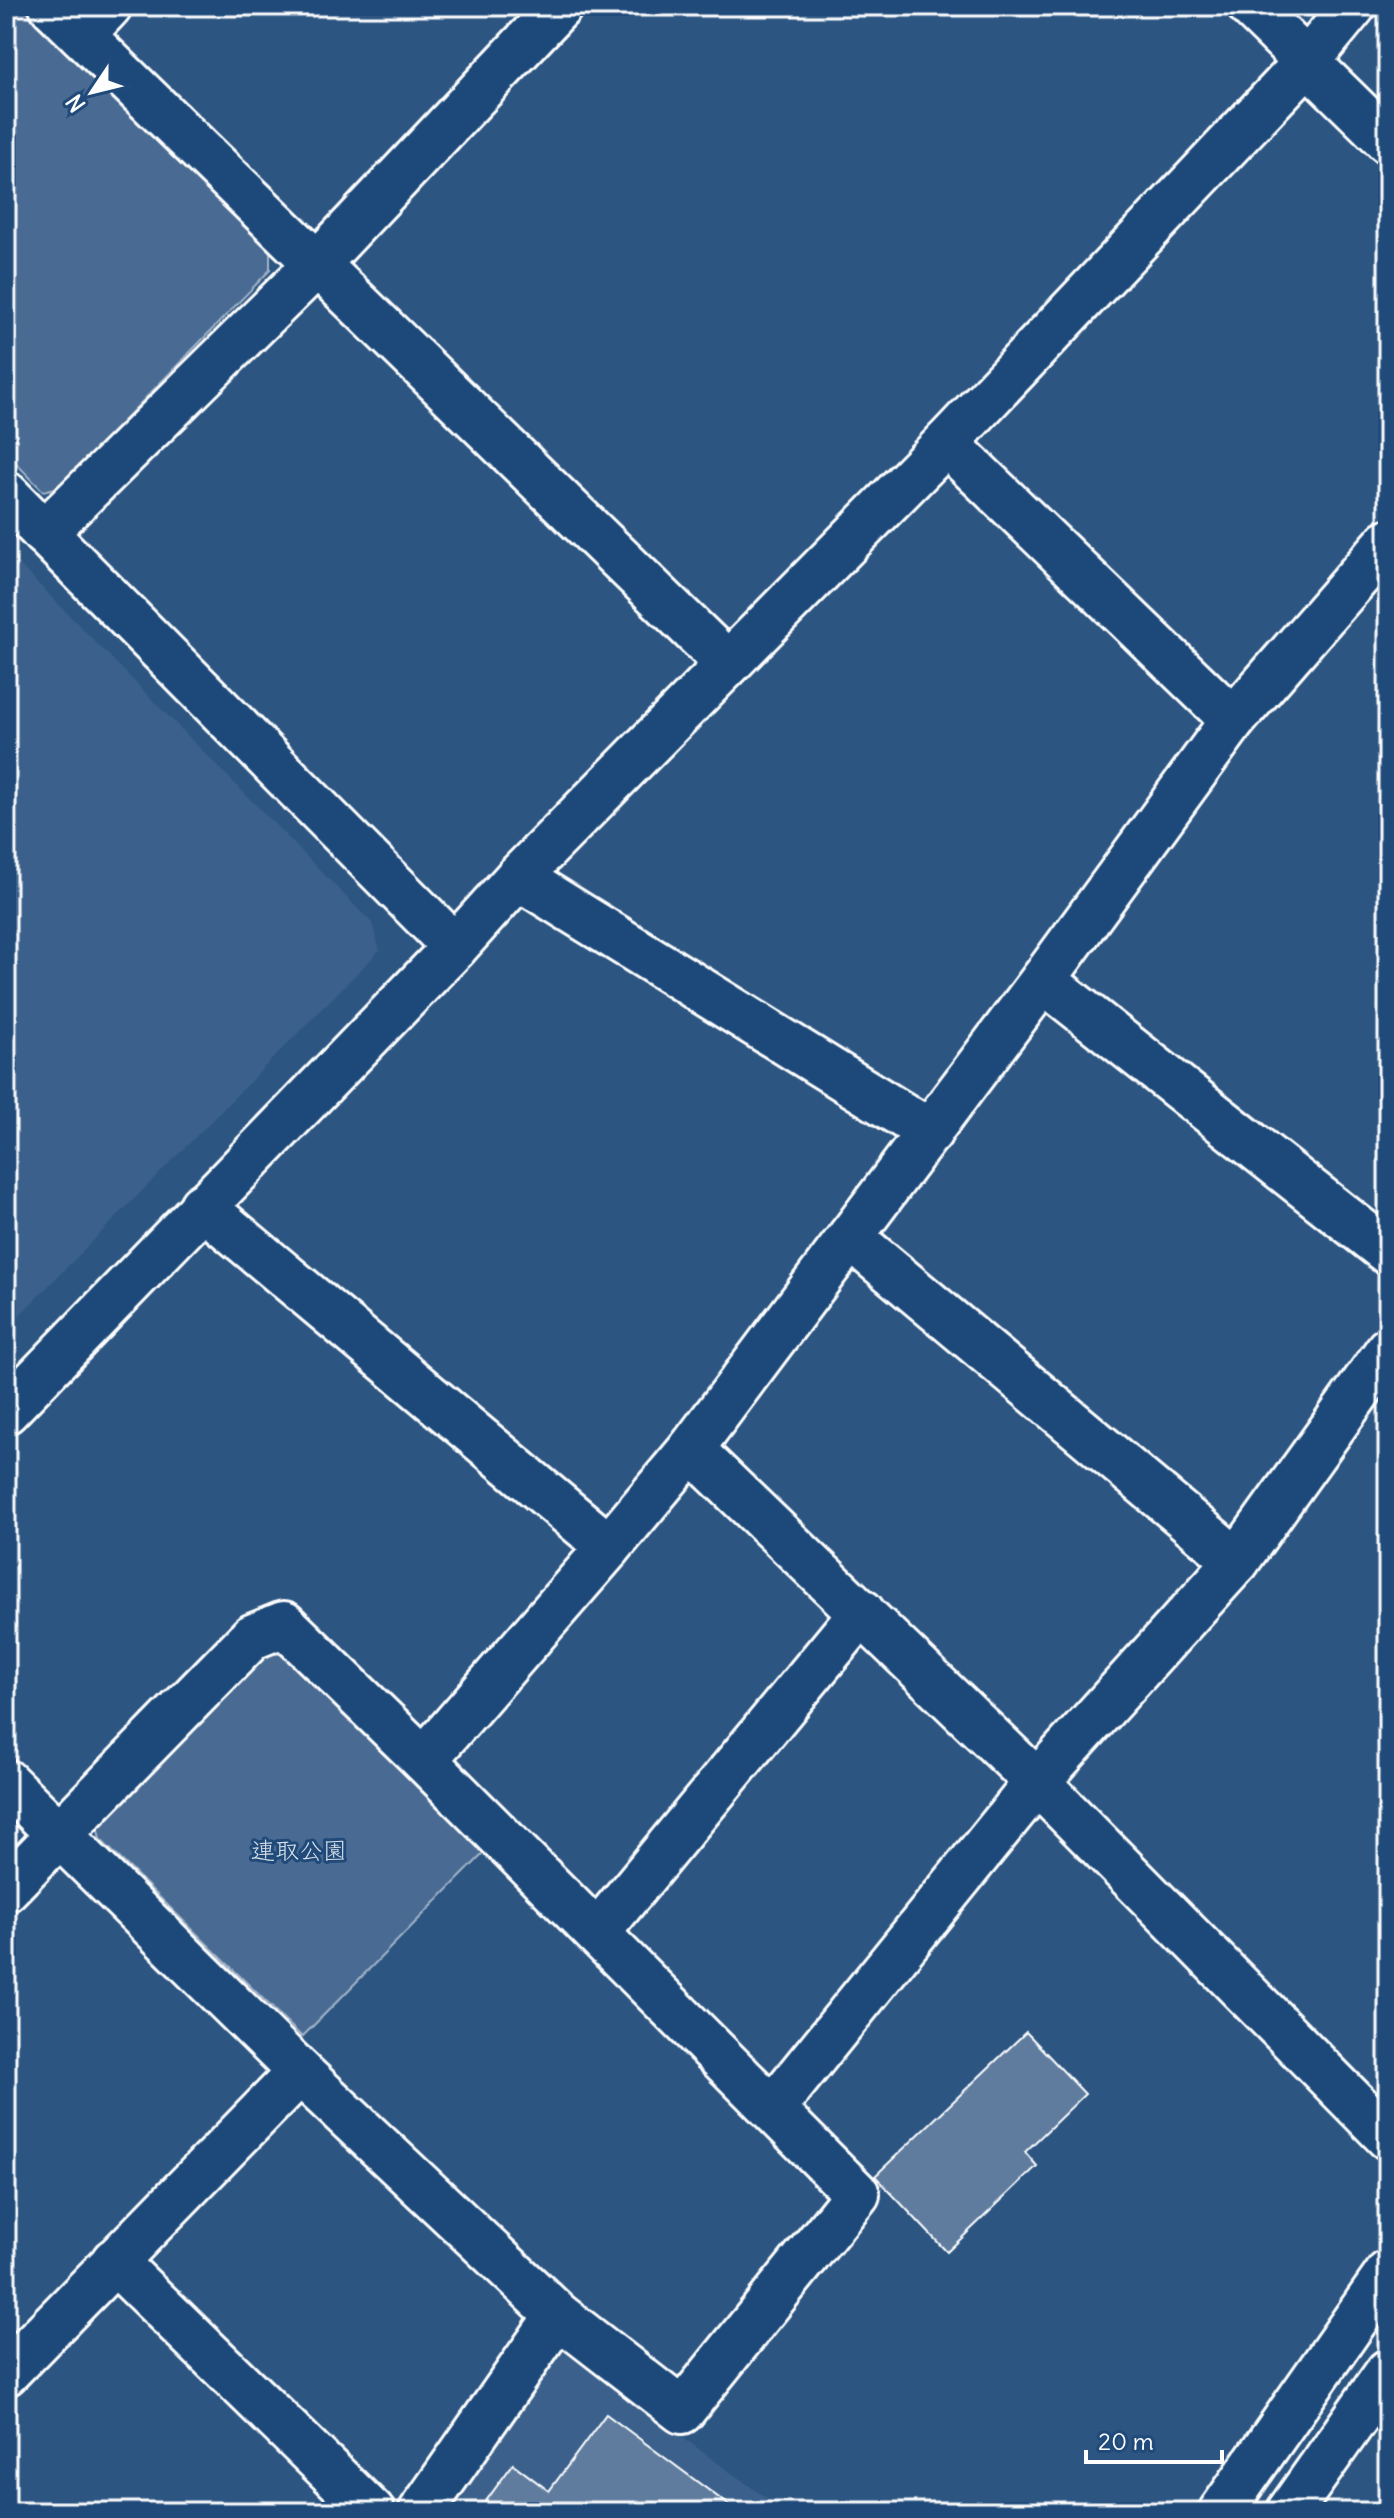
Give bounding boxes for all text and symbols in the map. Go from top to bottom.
north arrow [52,52,132,132]
text: N [60,89,91,118]
park label: 連取公園 [251,1835,347,1865]
scale bar [1086,2414,1222,2464]
text: 20 m [1098,2426,1154,2456]

